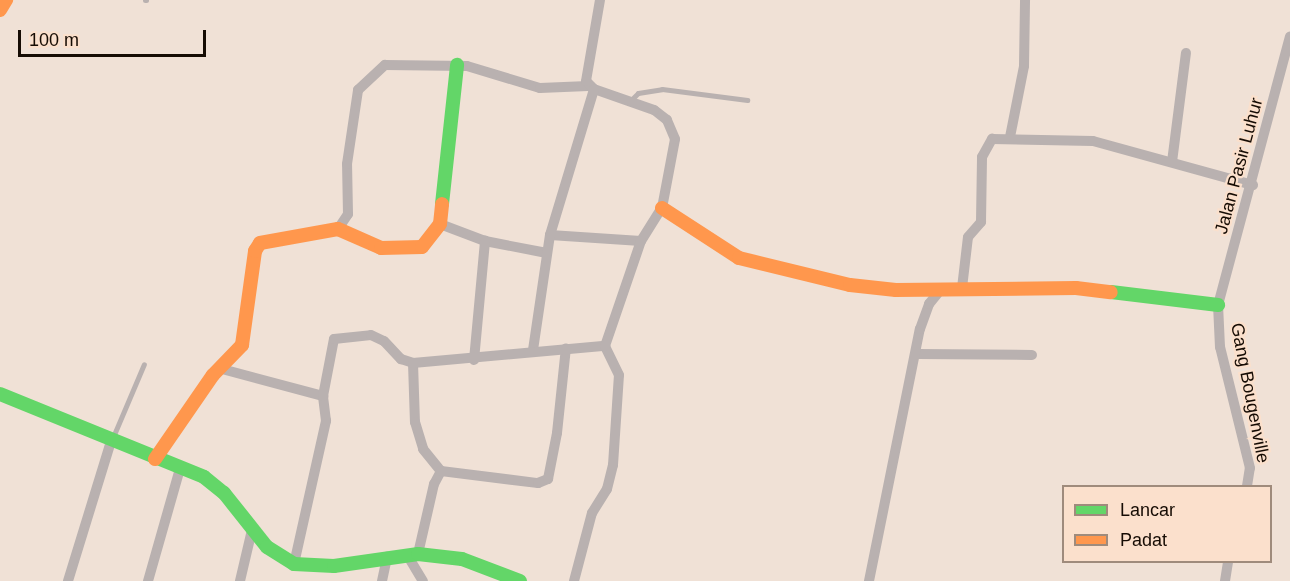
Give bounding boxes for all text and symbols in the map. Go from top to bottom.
scale bar [21,18,208,56]
text: 100 m [29,30,79,50]
street label: Jalan Pasir Luhur [1210,96,1268,236]
street label: Gang Bougenville [1226,321,1274,465]
legend [1062,485,1272,563]
text: Lancar [1120,500,1175,520]
text: Padat [1120,530,1167,550]

